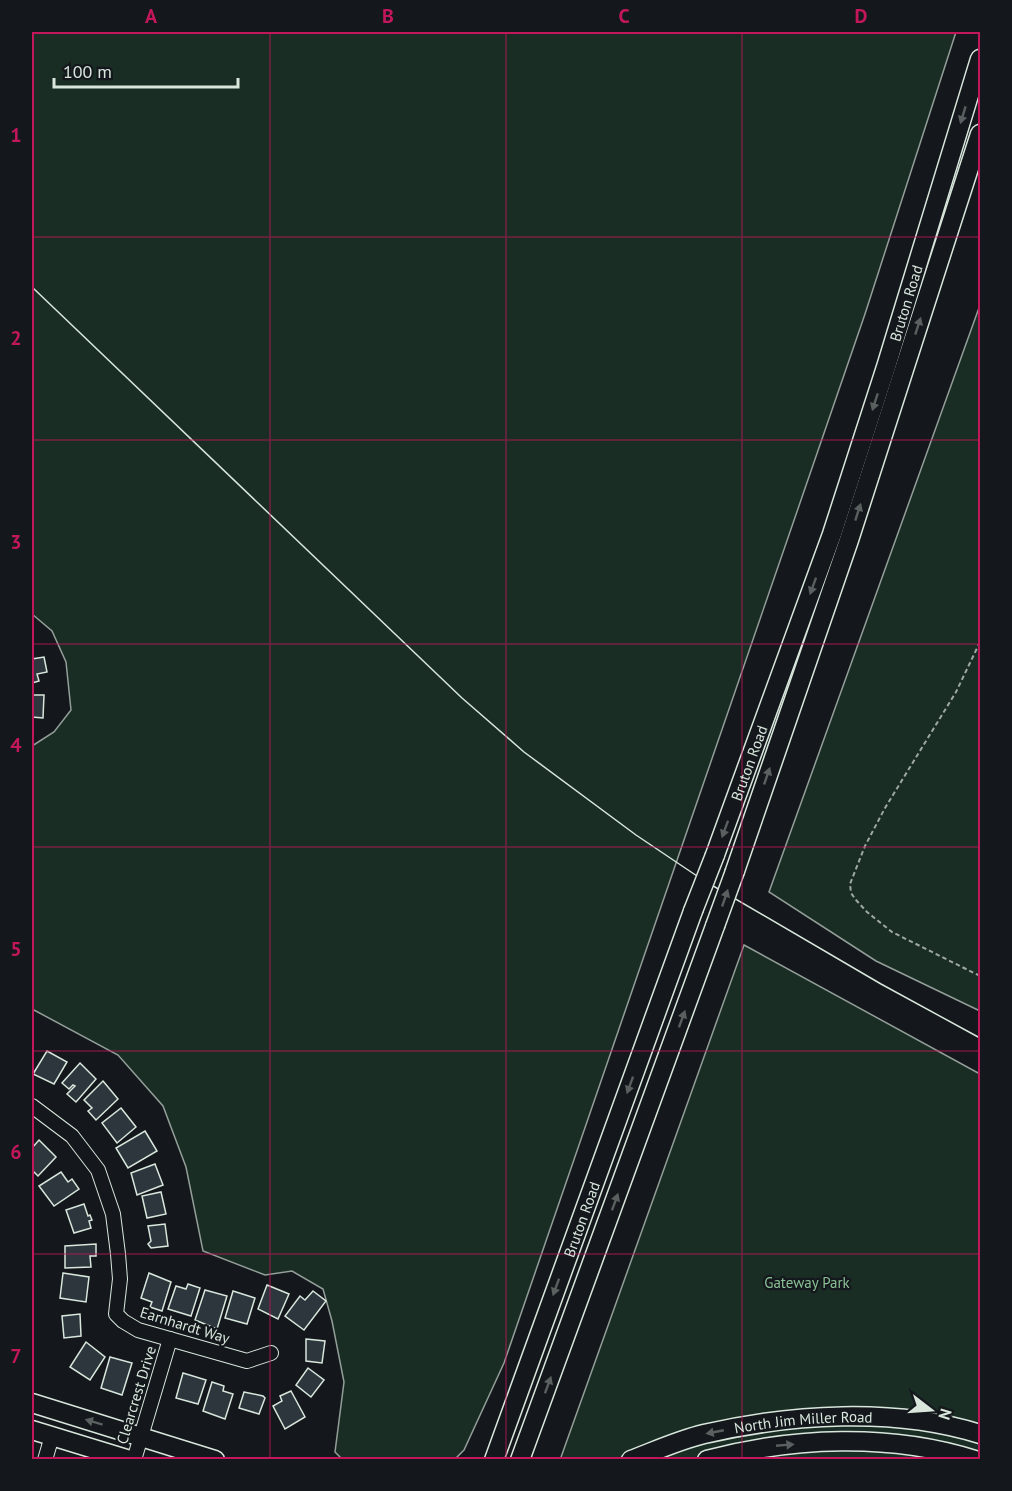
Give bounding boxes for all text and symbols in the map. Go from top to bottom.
text: A [145,3,158,29]
text: B [382,3,394,29]
text: C [618,3,630,29]
text: D [855,3,868,29]
scale bar [54,51,238,89]
text: 100 m [63,60,112,83]
one-way arrow [958,106,968,124]
text: 1 [10,122,22,148]
street label: Bruton Road [885,263,926,344]
one-way arrow [914,317,923,335]
text: 2 [10,325,22,351]
one-way arrow [870,393,880,411]
one-way arrow [854,503,863,521]
text: 3 [10,529,22,555]
one-way arrow [808,578,818,596]
street label: Bruton Road [726,723,771,803]
text: 4 [10,732,22,758]
one-way arrow [763,766,773,784]
one-way arrow [719,820,729,838]
one-way arrow [720,889,730,907]
text: 5 [10,936,22,962]
one-way arrow [678,1010,688,1028]
one-way arrow [625,1076,635,1094]
text: 6 [10,1139,22,1165]
street label: Bruton Road [559,1179,604,1260]
one-way arrow [611,1193,620,1211]
park label: Gateway Park [764,1273,851,1292]
one-way arrow [550,1279,560,1297]
street label: Earnhardt Way [138,1302,232,1348]
text: 7 [10,1343,22,1369]
street label: Clearcrest Drive [112,1344,160,1446]
one-way arrow [544,1376,553,1394]
north arrow [901,1380,961,1440]
text: N [934,1406,956,1422]
street label: North Jim Miller Road [733,1407,873,1437]
one-way arrow [85,1417,103,1426]
one-way arrow [705,1428,724,1437]
one-way arrow [776,1440,795,1450]

